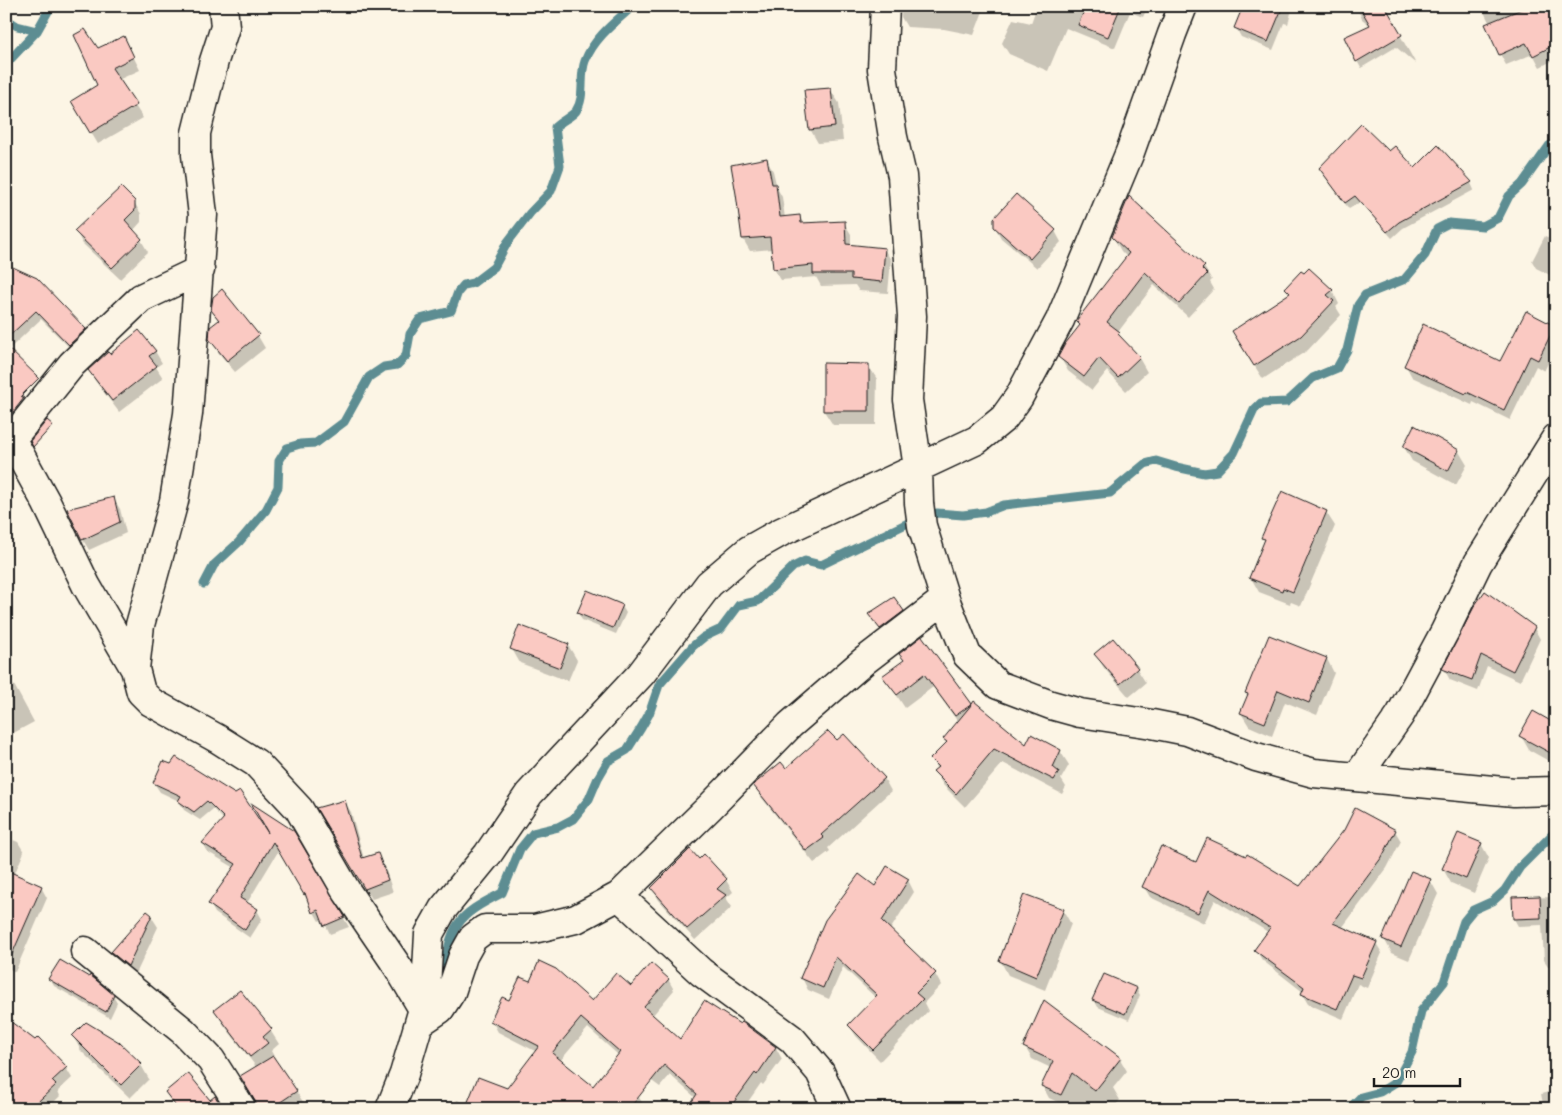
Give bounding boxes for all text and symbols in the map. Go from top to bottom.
scale bar [1374,1055,1461,1087]
text: 20 m [1382,1062,1416,1082]

